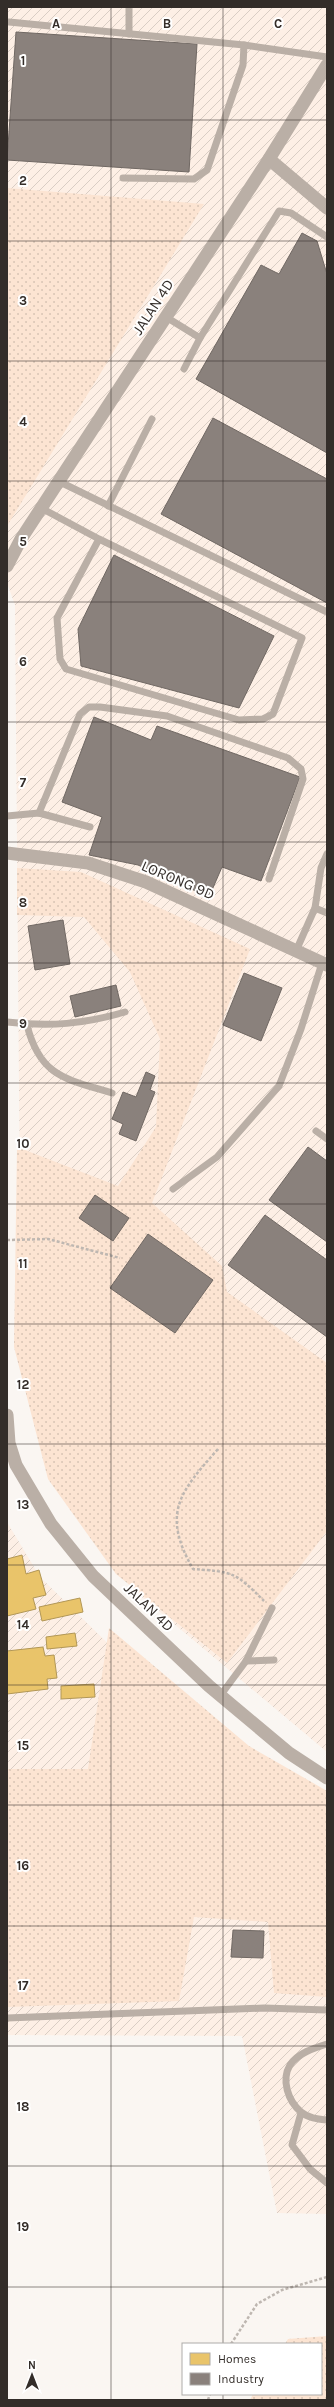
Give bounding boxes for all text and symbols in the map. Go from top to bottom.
text: A [52,16,60,31]
text: B [163,16,171,31]
text: C [274,16,282,31]
text: 1 [21,53,25,68]
text: 2 [19,173,27,188]
street label: JALAN 4D [128,276,178,338]
text: 3 [19,293,27,308]
text: 4 [19,414,27,429]
text: 5 [19,534,27,549]
text: 6 [19,654,27,669]
text: 7 [20,775,27,790]
street label: LORONG 9D [139,857,217,903]
text: 8 [19,895,27,910]
text: 9 [19,1016,27,1031]
text: 10 [17,1136,29,1151]
text: 11 [18,1256,28,1271]
text: 12 [17,1377,29,1392]
text: 13 [17,1497,29,1512]
street label: JALAN 4D [120,1579,178,1635]
text: 14 [17,1617,29,1632]
text: 15 [17,1738,30,1753]
text: 16 [17,1858,29,1873]
text: 17 [17,1978,29,1993]
text: 18 [16,2099,30,2114]
text: 19 [17,2219,29,2234]
legend [182,2343,322,2395]
text: Homes [218,2352,256,2366]
north arrow [12,2355,52,2395]
text: N [28,2359,36,2372]
text: Industry [218,2372,264,2386]

